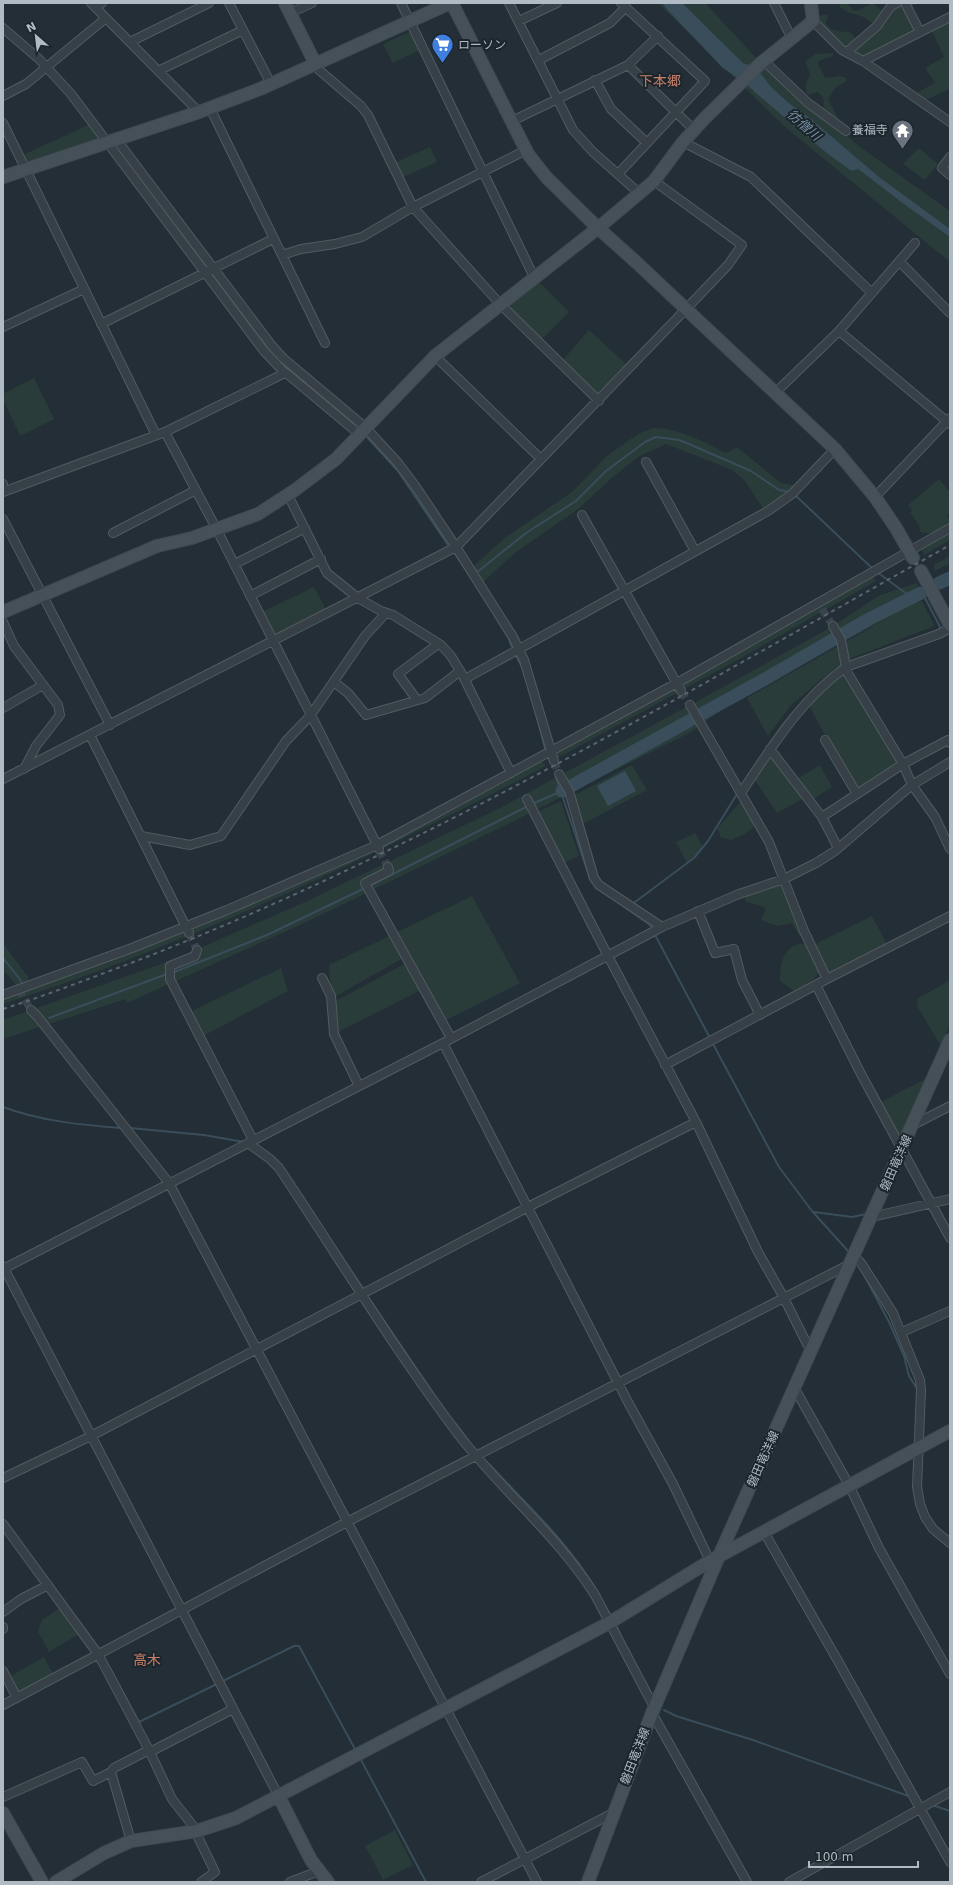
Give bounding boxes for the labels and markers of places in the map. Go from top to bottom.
supermarket icon: ローソン [429,32,455,65]
place label: ローソン [458,38,506,52]
temple icon: 養福寺 [890,117,916,150]
place label: 養福寺 [852,123,888,137]

